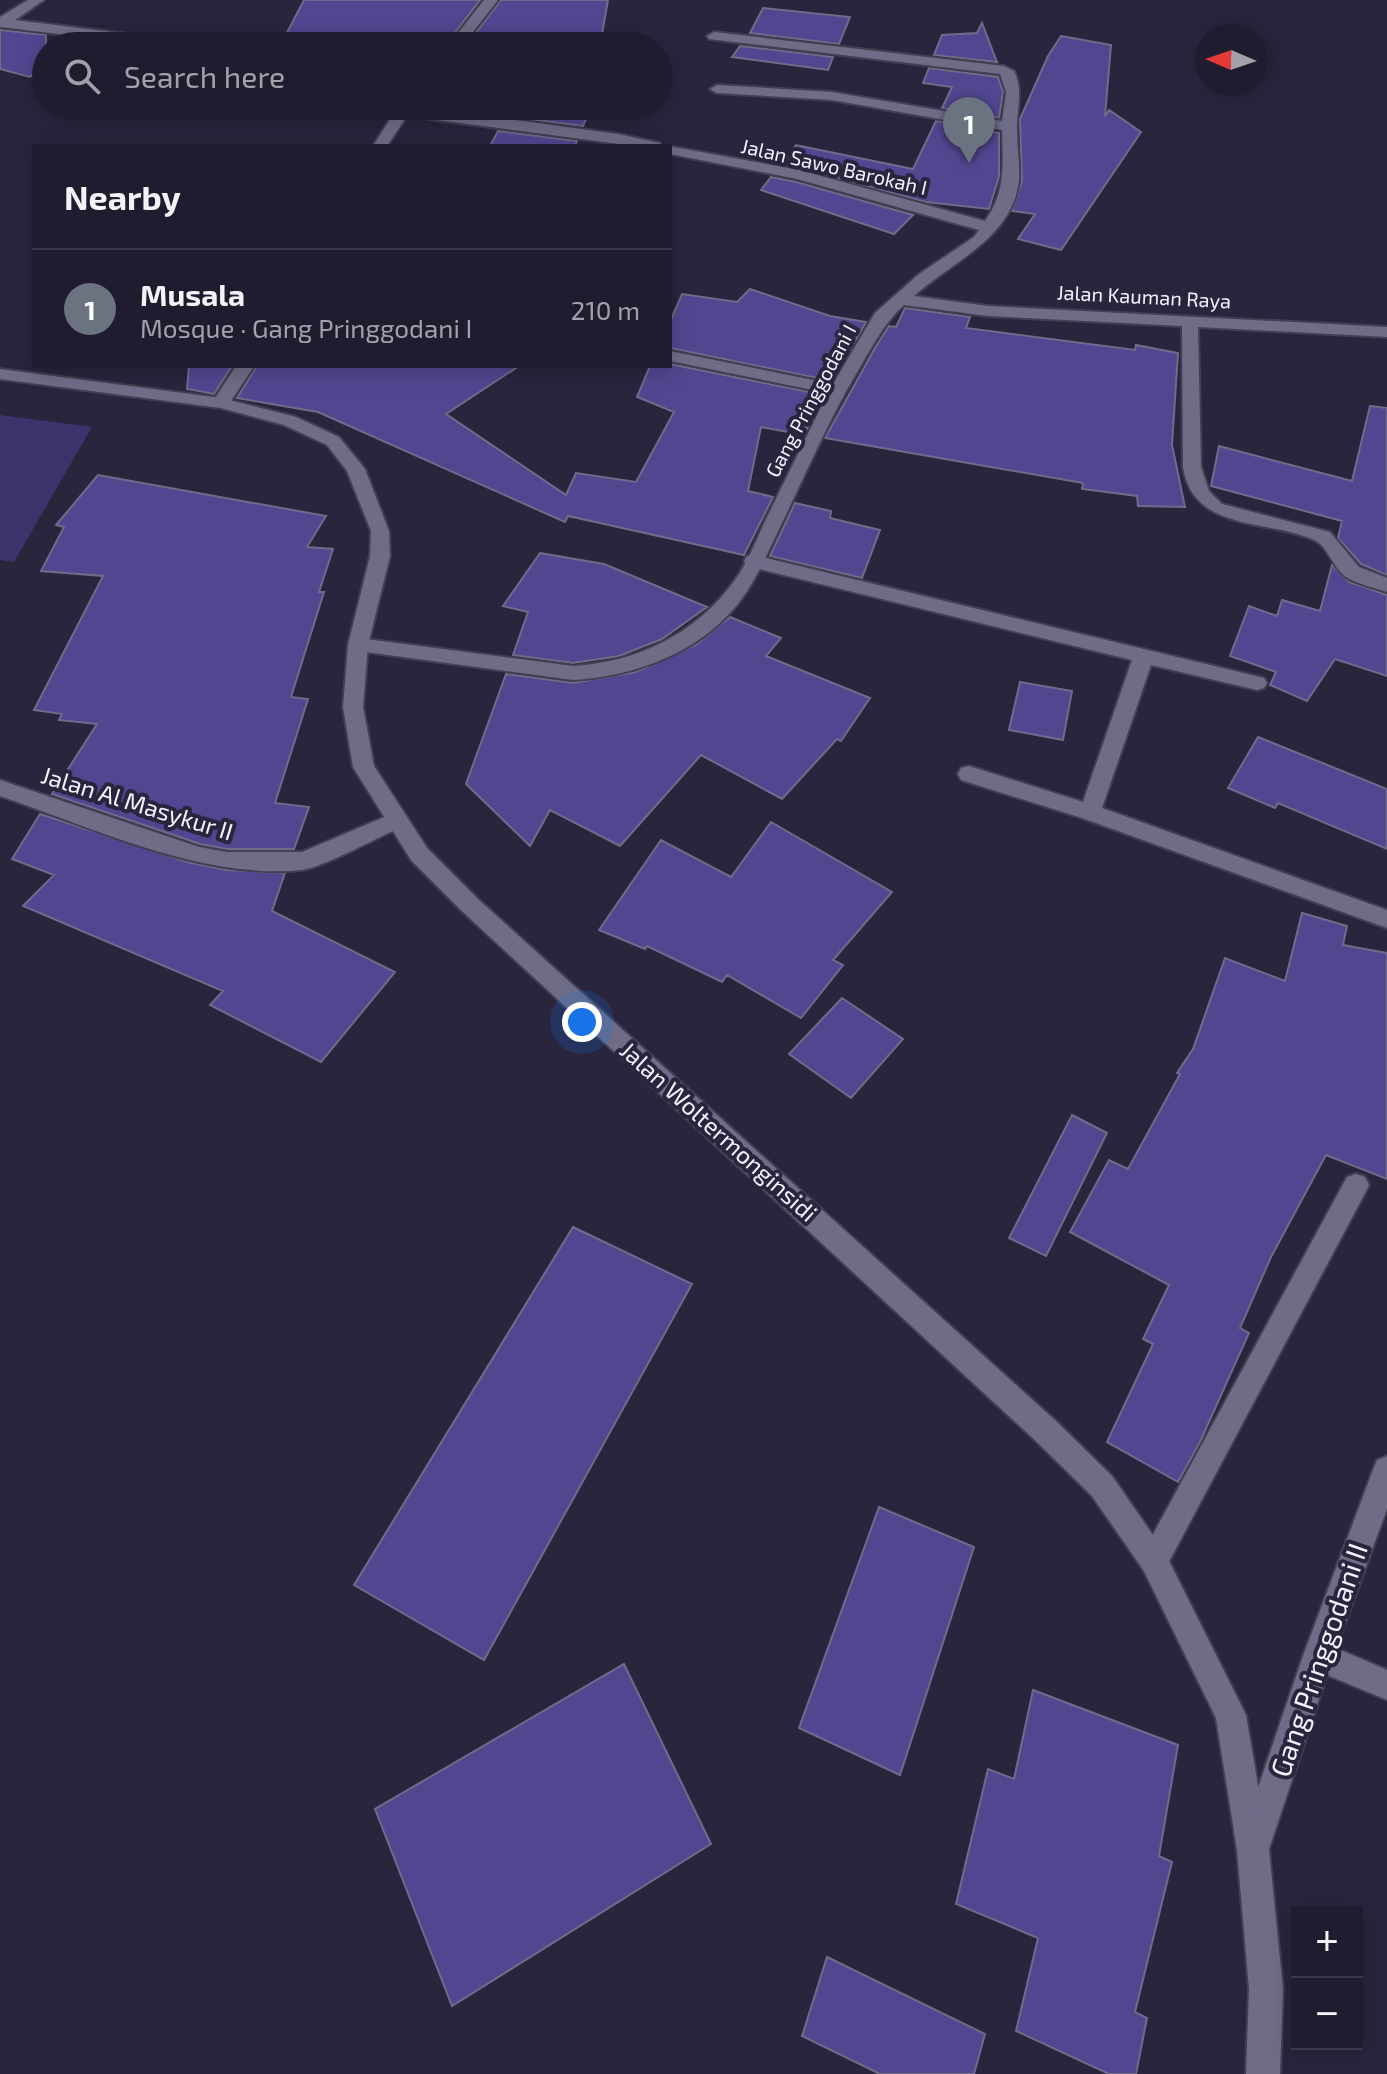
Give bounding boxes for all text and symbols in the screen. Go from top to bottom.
north arrow [1195,24,1267,96]
search box [32,32,672,120]
icon: search [60,54,104,98]
text: Search here [124,58,285,94]
pin: 1 [943,97,995,163]
street label: Jalan Sawo Barokah I [739,133,930,199]
text: Nearby [64,176,181,217]
text: Musala [140,276,245,312]
street label: Jalan Kauman Raya [1056,279,1232,313]
text: 1 [84,294,96,325]
text: 210 m [571,294,640,325]
text: Mosque · Gang Pringgodani I [140,312,472,343]
street label: Gang Pringgodani I [760,320,860,481]
street label: Jalan Al Masykur II [38,760,237,846]
your location [562,1002,602,1042]
street label: Jalan Woltermonginsidi [615,1035,823,1227]
street label: Gang Pringgodani II [1262,1538,1374,1781]
map controls [1291,1906,1363,2050]
button: + [1291,1906,1363,1978]
button: − [1291,1978,1363,2050]

